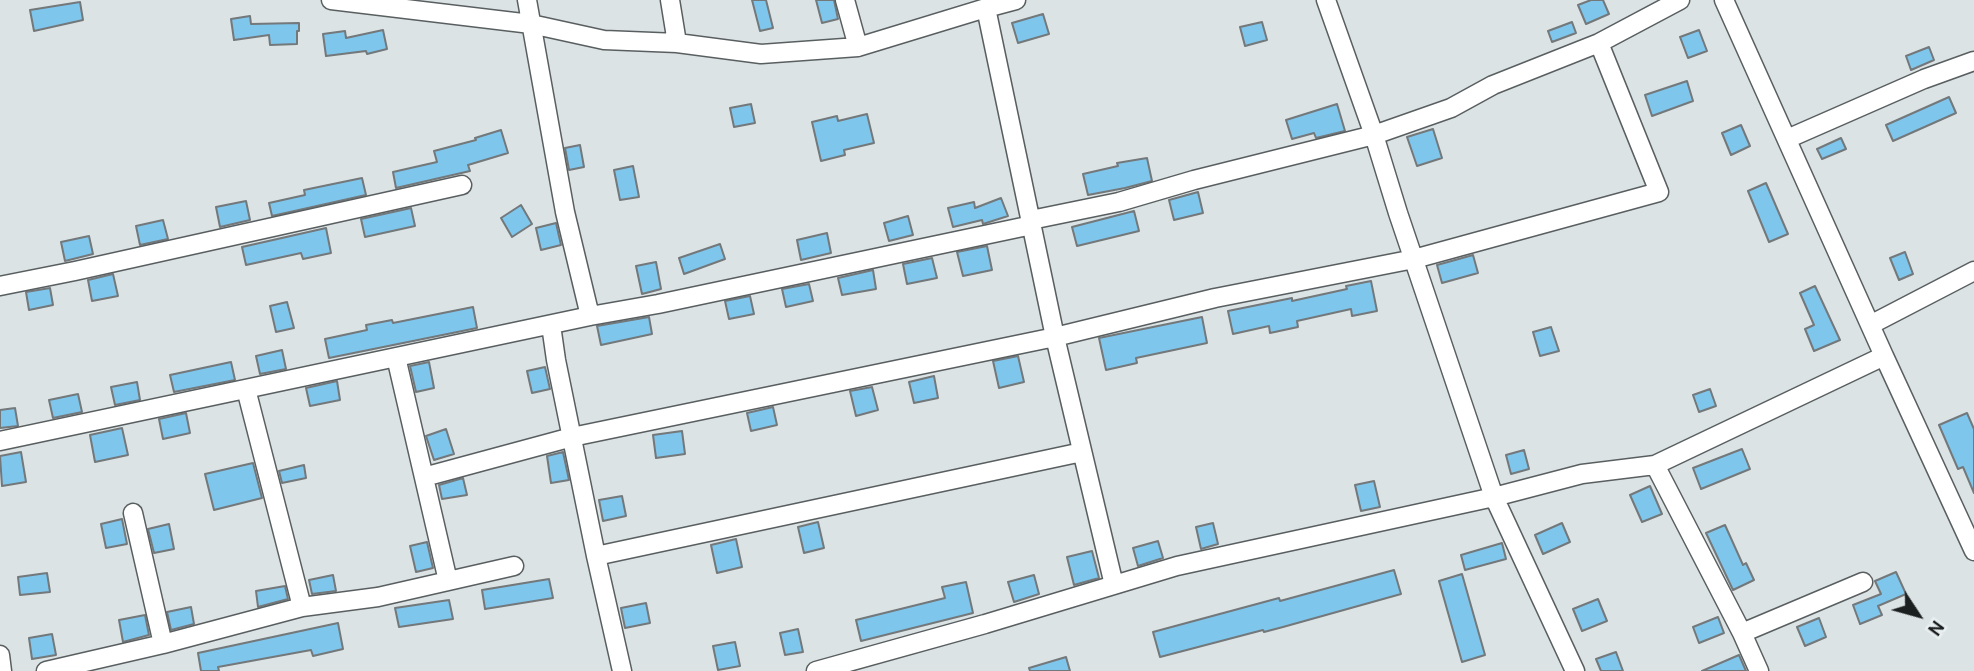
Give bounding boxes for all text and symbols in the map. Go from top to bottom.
north arrow [1883,580,1953,650]
text: N [1921,615,1949,640]

